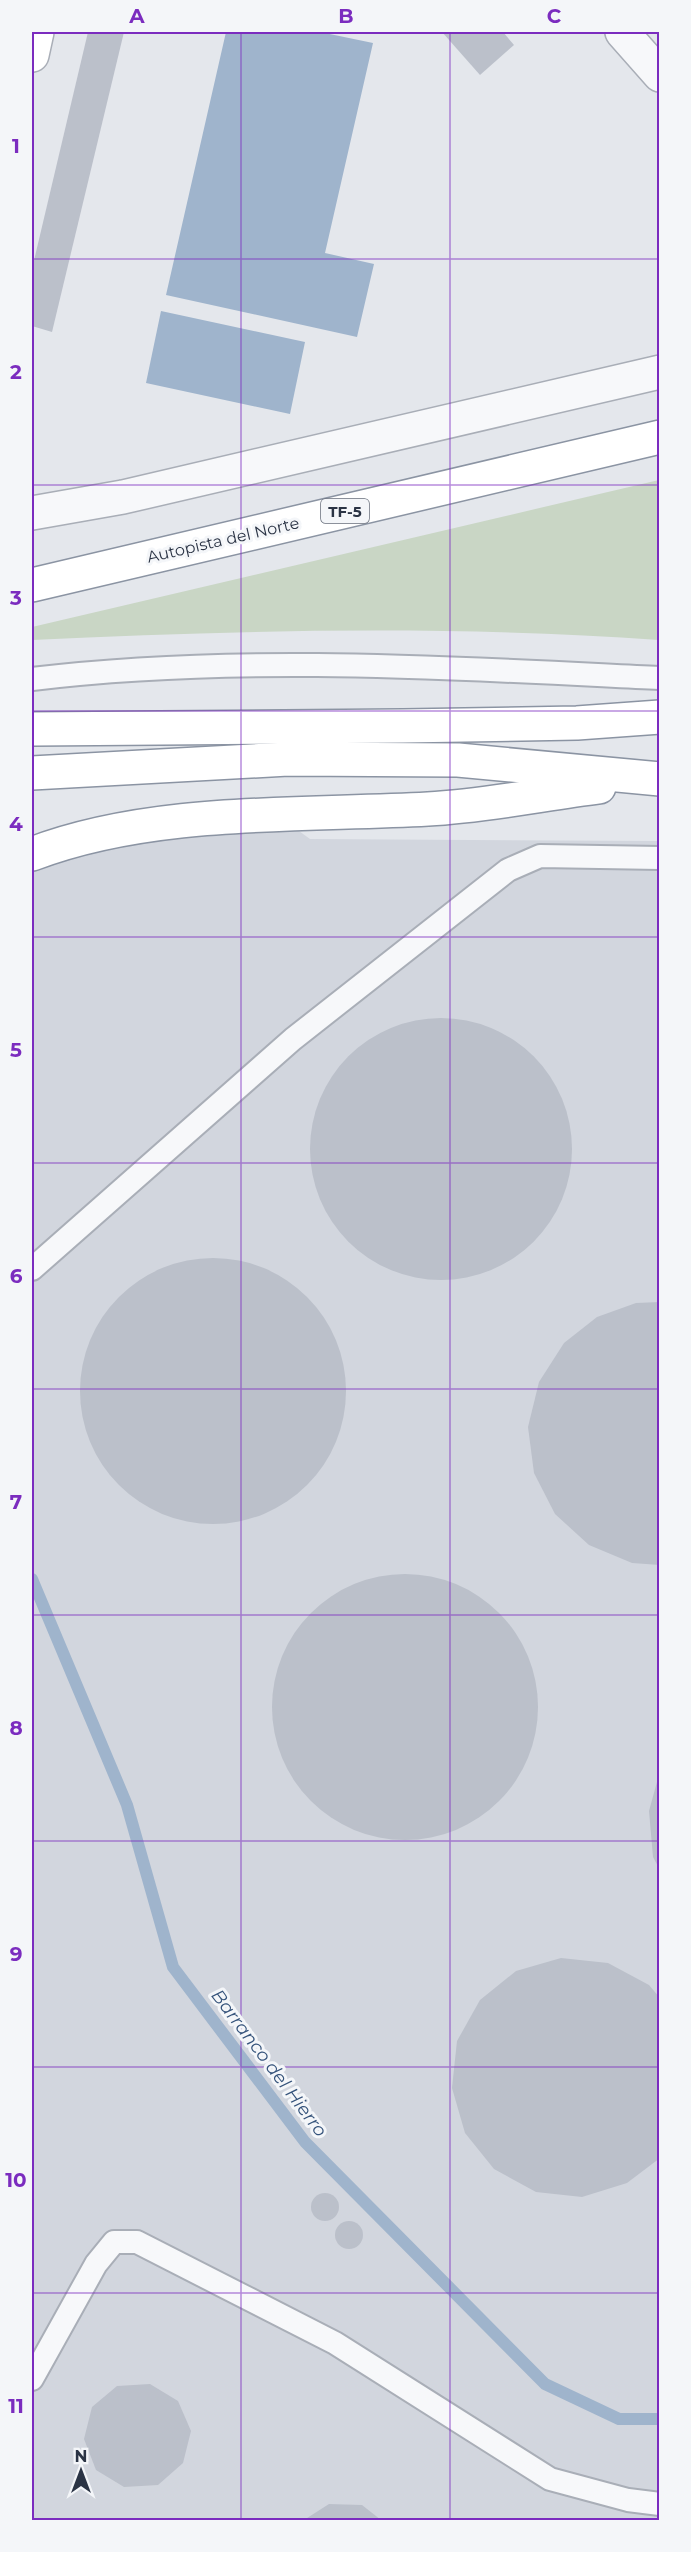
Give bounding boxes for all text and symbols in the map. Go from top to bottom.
text: A [128,4,145,28]
text: B [338,4,354,28]
text: C [547,4,562,28]
text: 1 [12,134,20,158]
text: 2 [10,360,22,384]
road number: TF-5 [321,499,369,523]
street label: Autopista del Norte [145,513,301,567]
text: 3 [9,586,22,610]
text: 4 [9,812,23,836]
text: 5 [10,1038,22,1062]
text: 6 [10,1264,23,1288]
text: 7 [10,1490,22,1514]
text: 8 [9,1716,23,1740]
text: 9 [10,1942,22,1966]
water label: Barranco del Hierro [206,1985,332,2141]
text: 10 [5,2168,27,2192]
text: 11 [8,2394,24,2418]
north arrow [51,2441,111,2501]
text: N [75,2447,87,2466]

